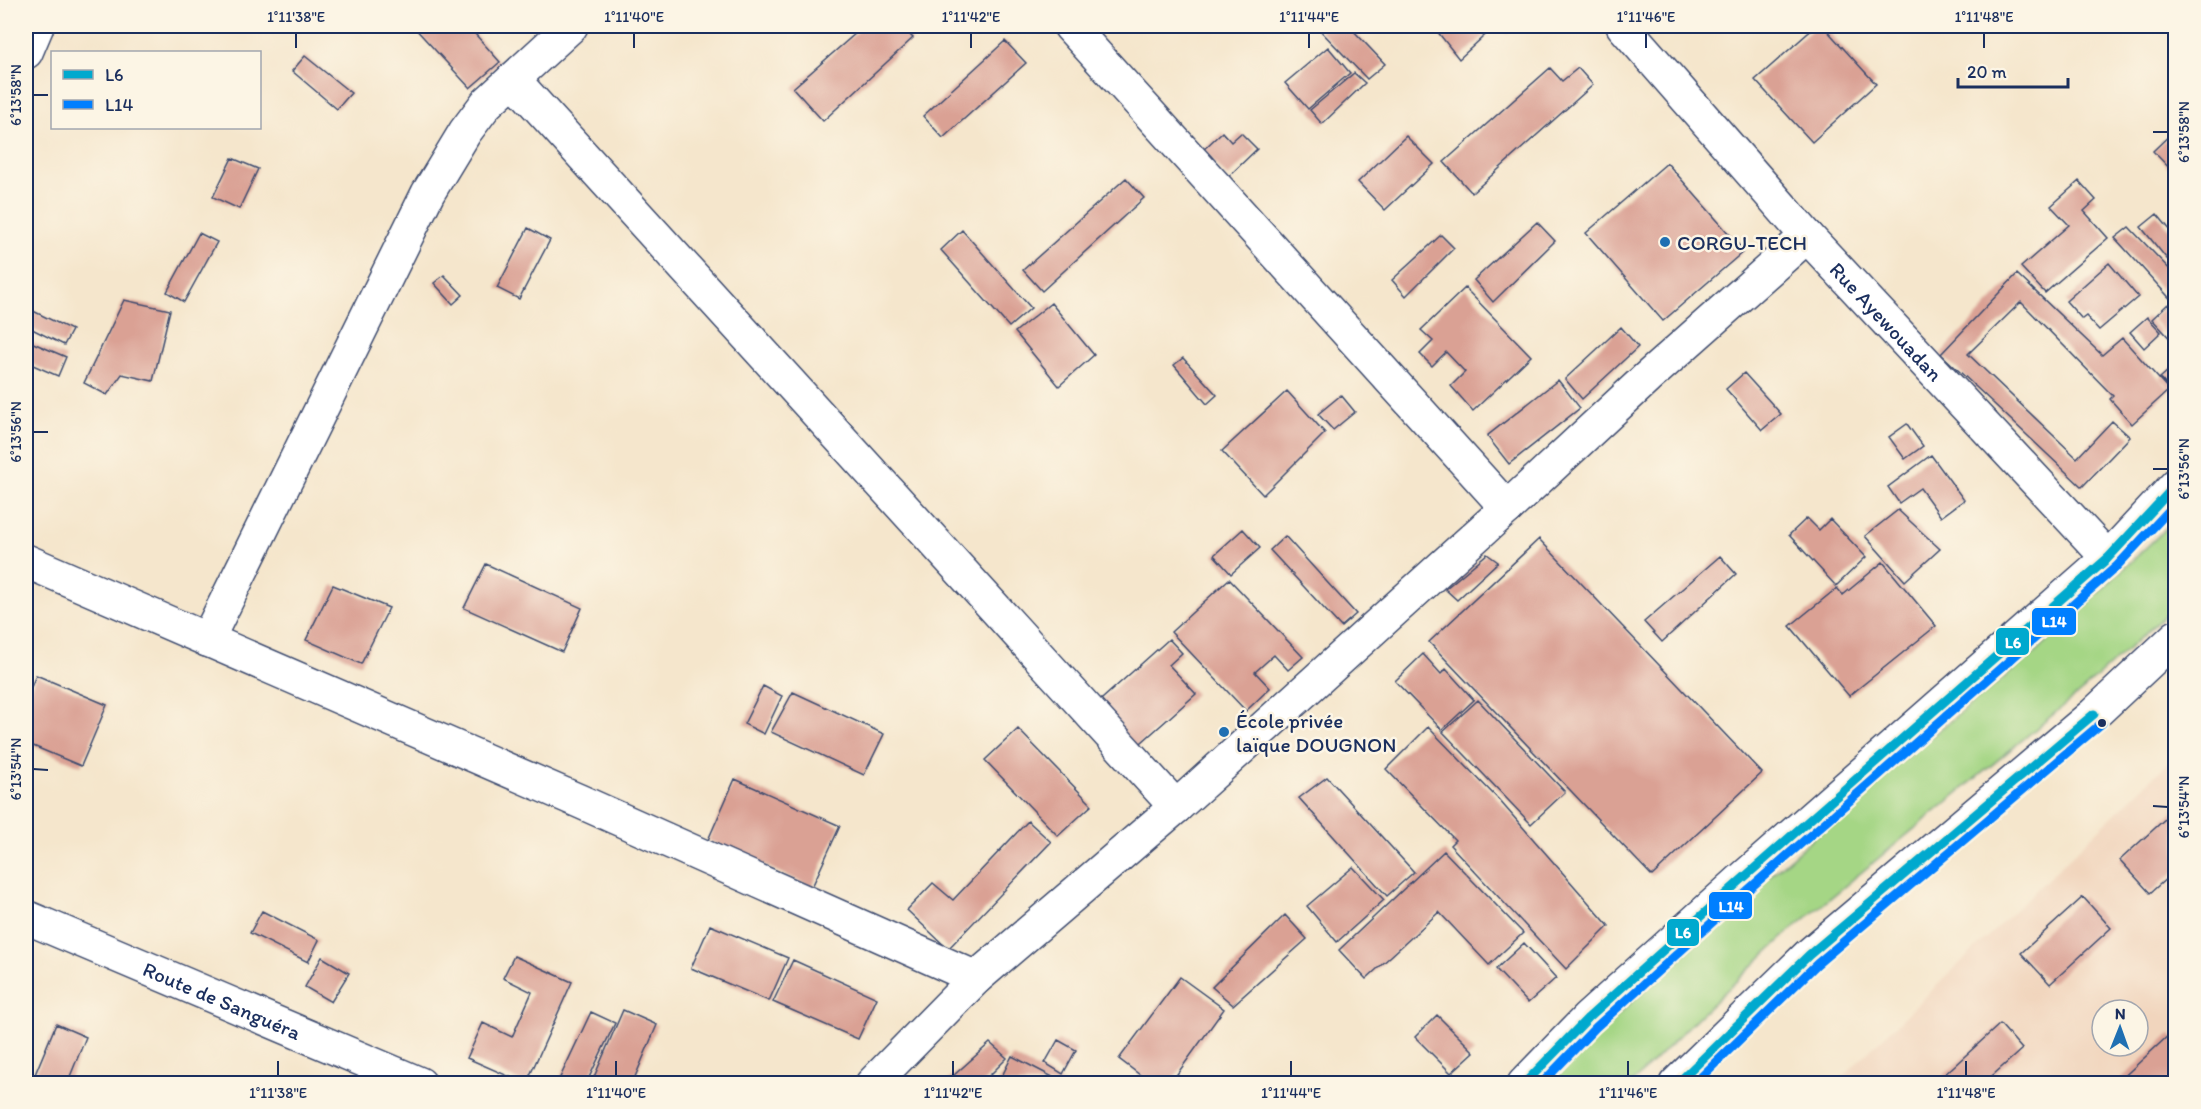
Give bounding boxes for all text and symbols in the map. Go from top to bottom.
text: 1°11'38"E [267,8,325,26]
text: 1°11'40"E [604,8,664,26]
text: 1°11'42"E [942,8,1000,26]
text: 1°11'44"E [1279,8,1339,26]
text: 1°11'46"E [1617,8,1675,26]
text: 1°11'48"E [1954,8,2014,26]
legend [51,51,261,129]
scale bar [1958,51,2068,89]
text: 20 m [1967,61,2007,83]
text: 6°13'58"N [7,64,25,126]
text: L6 [105,64,124,86]
text: L14 [105,94,133,116]
text: 6°13'58"N [2175,101,2193,163]
place label: CORGU-TECH [1677,230,1807,255]
marker: CORGU-TECH [1658,235,1672,249]
street label: Rue Ayewouadan [1825,257,1949,386]
text: 6°13'56"N [7,401,25,463]
text: 6°13'56"N [2175,438,2193,500]
line badge: L14 [2031,607,2077,636]
text: L14 [2041,612,2067,631]
line badge: L6 [1995,627,2030,656]
text: L6 [2005,633,2022,652]
place label: École privée laïque DOUGNON [1236,708,1396,757]
unlabelled marker [2096,717,2108,729]
marker: École privée laïque DOUGNON [1217,725,1231,739]
text: 6°13'54"N [7,738,25,800]
text: 6°13'54"N [2175,776,2193,838]
line badge: L14 [1708,891,1753,920]
text: L14 [1718,897,1744,916]
line badge: L6 [1666,918,1700,947]
text: L6 [1675,923,1692,942]
street label: Route de Sanguéra [139,956,305,1045]
north arrow [2090,998,2150,1058]
text: N [2115,1004,2126,1023]
text: 1°11'38"E [249,1084,307,1102]
text: 1°11'40"E [586,1084,646,1102]
text: 1°11'42"E [924,1084,982,1102]
text: 1°11'44"E [1261,1084,1321,1102]
text: 1°11'46"E [1599,1084,1657,1102]
text: 1°11'48"E [1936,1084,1996,1102]

